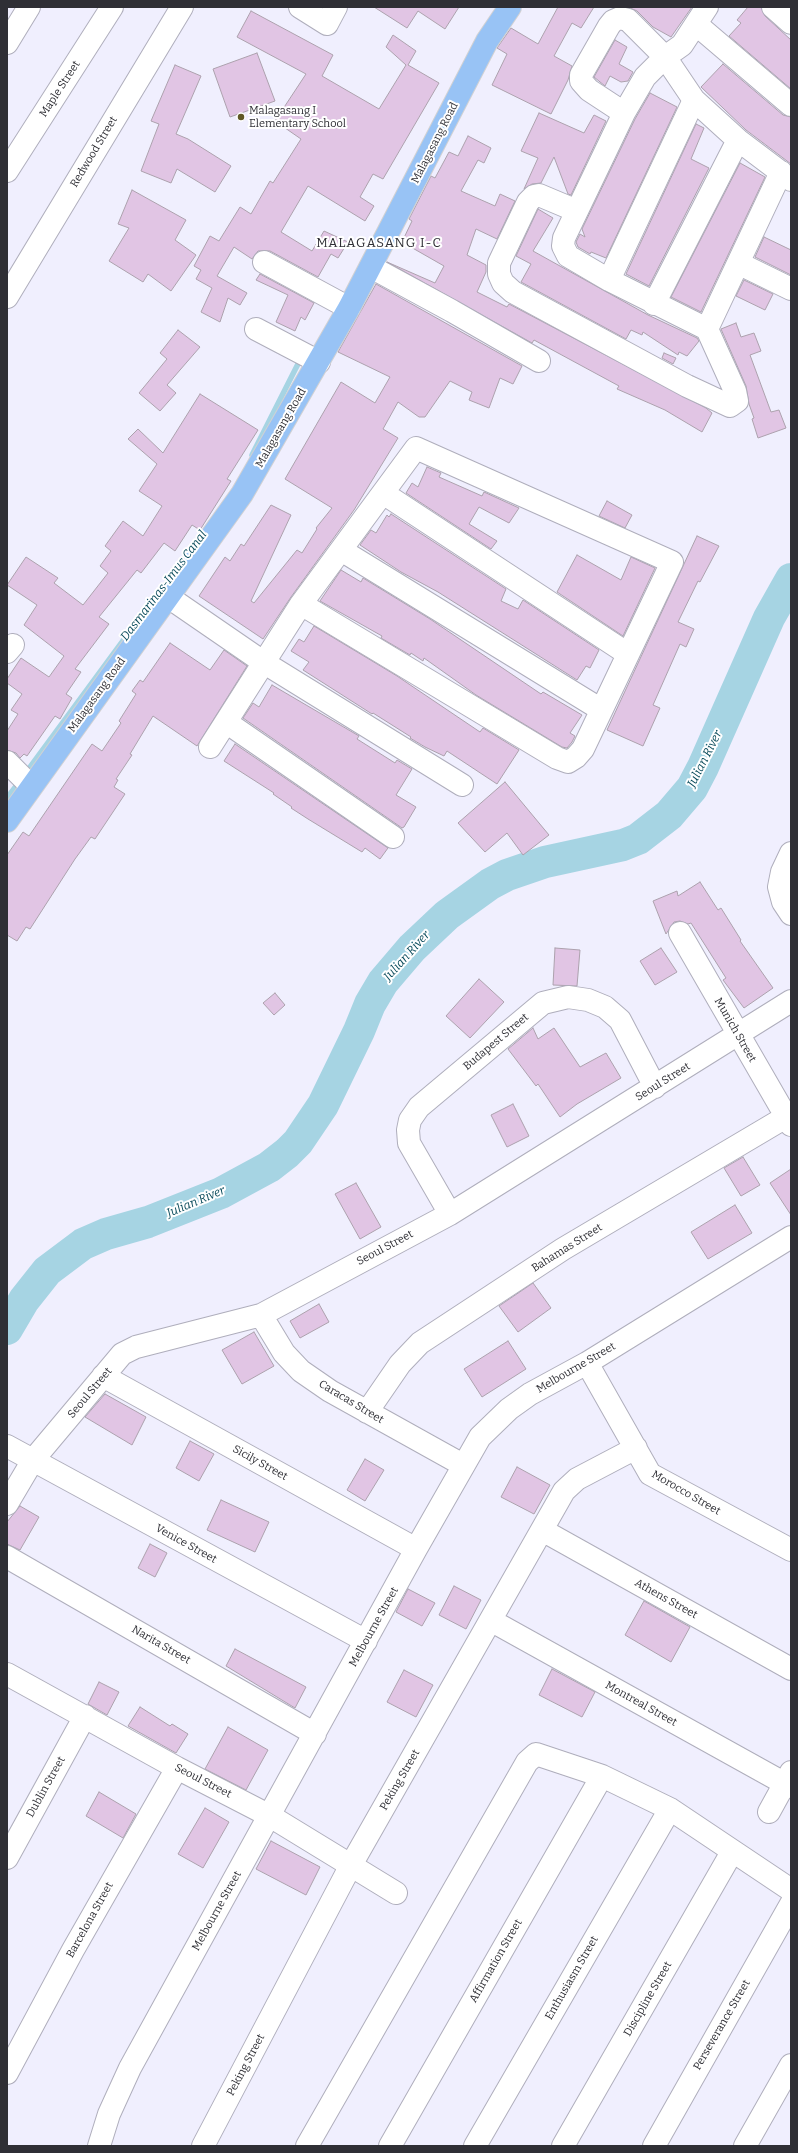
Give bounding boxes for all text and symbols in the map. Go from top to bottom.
street label: Maple Street [37,58,83,120]
street label: Malagasang Road [409,100,461,186]
place label: Malagasang I Elementary School [249,104,346,130]
marker: Malagasang I Elementary School [236,112,246,122]
street label: Redwood Street [68,114,120,190]
district label: MALAGASANG I-C [316,235,442,251]
street label: Malagasang Road [253,386,309,470]
water label: Dasmarinas-Imus Canal [118,528,210,644]
street label: Malagasang Road [65,655,129,735]
water label: Julian River [685,728,725,790]
water label: Julian River [381,928,433,984]
street label: Munich Street [711,995,759,1065]
street label: Budapest Street [461,1011,531,1073]
street label: Seoul Street [633,1060,693,1104]
water label: Julian River [165,1183,227,1221]
street label: Bahamas Street [529,1221,605,1275]
street label: Seoul Street [355,1228,415,1268]
street label: Melbourne Street [534,1340,618,1396]
street label: Seoul Street [65,1365,115,1421]
street label: Caracas Street [316,1377,386,1427]
street label: Sicily Street [230,1443,290,1483]
street label: Morocco Street [649,1468,723,1518]
street label: Venice Street [153,1522,219,1566]
street label: Athens Street [632,1576,700,1622]
street label: Melbourne Street [347,1585,401,1669]
street label: Narita Street [129,1623,193,1667]
street label: Montreal Street [603,1679,679,1729]
street label: Peking Street [377,1747,423,1813]
street label: Dublin Street [24,1754,68,1820]
street label: Seoul Street [172,1761,234,1801]
street label: Melbourne Street [190,1869,244,1953]
street label: Barcelona Street [64,1880,116,1960]
street label: Affirmation Street [467,1917,525,2005]
street label: Enthusiasm Street [543,1934,601,2022]
street label: Discipline Street [621,1959,675,2039]
street label: Perseverance Street [691,1978,753,2072]
street label: Peking Street [224,2032,268,2098]

